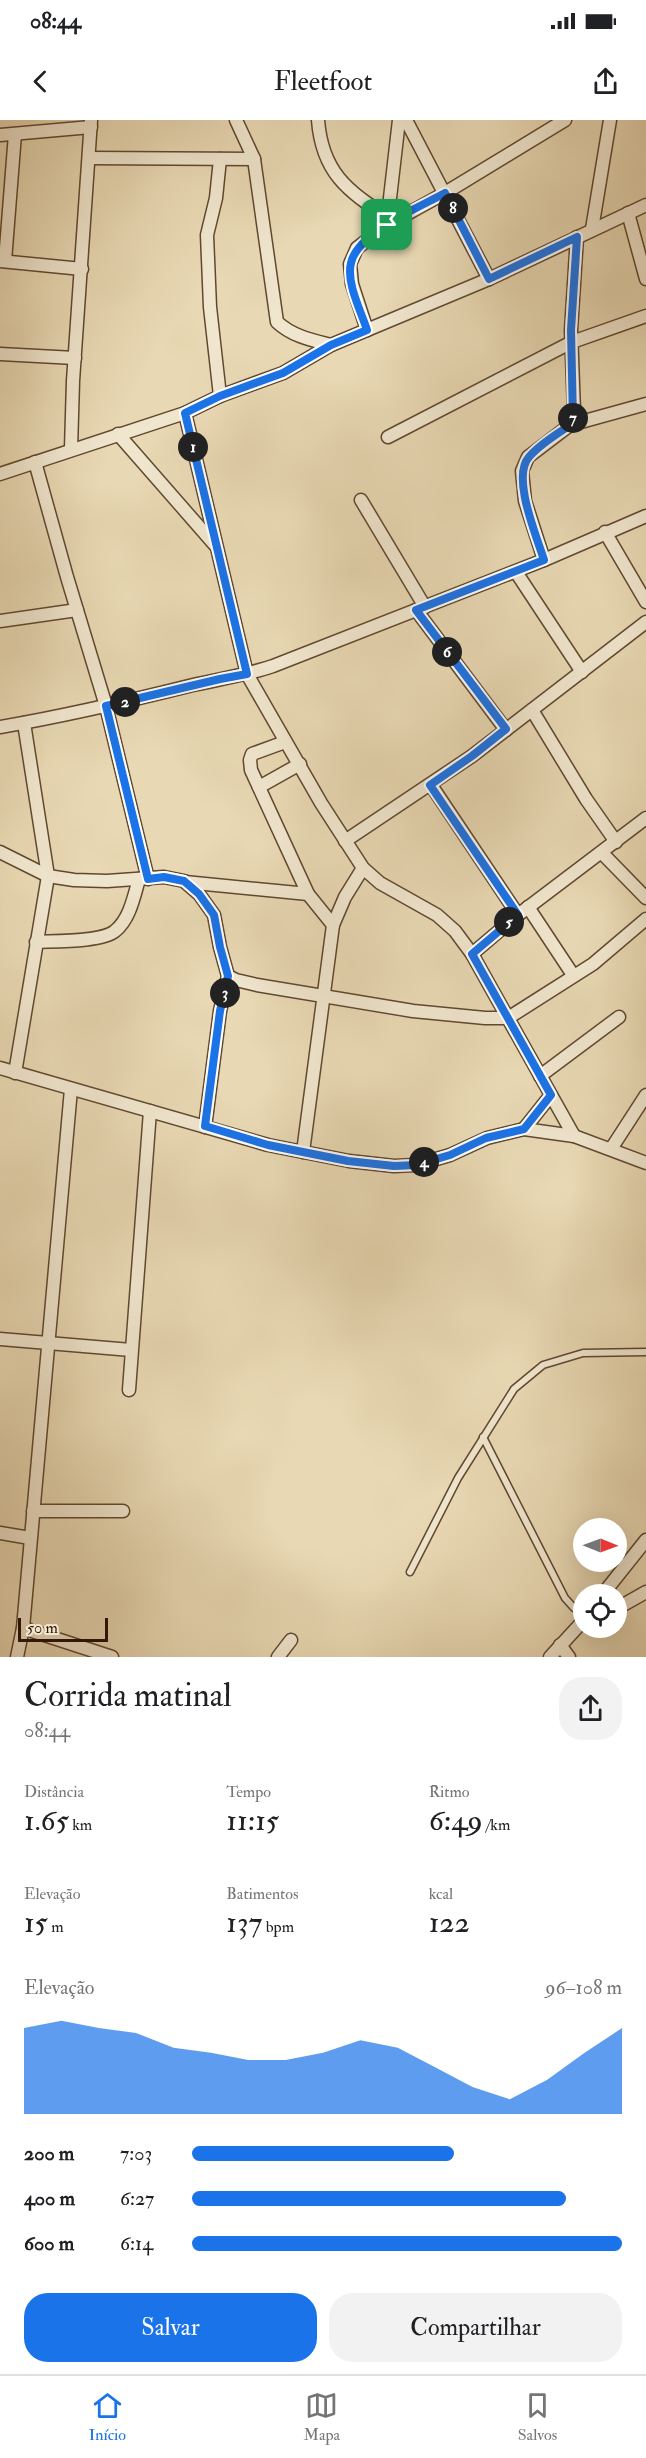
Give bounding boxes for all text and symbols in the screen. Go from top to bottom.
text: 08:44 [30,7,81,35]
icon: back [24,65,57,98]
text: Fleetfoot [274,65,372,98]
icon: share [589,65,622,98]
pin: 8 [438,193,468,223]
text: 8 [449,198,457,218]
pin [361,199,412,250]
icon: arrive [370,208,403,241]
pin: 7 [558,403,588,433]
text: 7 [569,408,577,428]
pin: 1 [178,432,208,462]
text: 1 [190,437,196,457]
pin: 6 [432,637,462,667]
text: 6 [443,642,451,662]
pin: 2 [110,687,140,717]
text: 2 [121,692,129,712]
pin: 5 [494,907,524,937]
text: 5 [505,912,513,932]
pin: 3 [210,978,240,1008]
text: 3 [222,983,228,1003]
pin: 4 [409,1147,439,1177]
text: 4 [420,1152,428,1172]
north arrow [573,1518,627,1572]
map controls [573,1518,627,1638]
button: locate [573,1584,627,1638]
scale bar [18,1615,108,1642]
text: 50 m [27,1618,58,1638]
text: Corrida matinal [24,1675,232,1716]
button: share [559,1677,622,1740]
text: 08:44 [24,1718,70,1743]
text: Distância [24,1782,84,1802]
text: Tempo [226,1782,271,1802]
text: Ritmo [429,1782,470,1802]
text: 1.65 [24,1802,69,1839]
text: 11:15 [226,1802,279,1839]
text: 6:49 [429,1802,483,1839]
text: km [69,1815,92,1835]
text: /km [483,1815,510,1835]
text: Elevação [24,1884,80,1904]
text: Batimentos [226,1884,298,1904]
text: kcal [429,1884,453,1904]
text: 15 [24,1904,48,1941]
text: 137 [226,1904,262,1941]
text: 122 [429,1904,470,1941]
text: m [48,1917,64,1937]
text: bpm [262,1917,294,1937]
text: Elevação [24,1975,94,2000]
text: 96–108 m [545,1975,622,2000]
text: 200 m [24,2141,74,2166]
text: 7:03 [120,2141,152,2166]
text: 400 m [24,2186,75,2211]
text: 6:27 [120,2186,154,2211]
text: 600 m [24,2231,74,2256]
text: 6:14 [120,2231,153,2256]
button: Salvar [24,2293,317,2362]
button: Compartilhar [329,2293,622,2362]
tab: Início [89,2389,126,2445]
tab: Mapa [304,2389,340,2445]
tab: Salvos [518,2389,557,2445]

